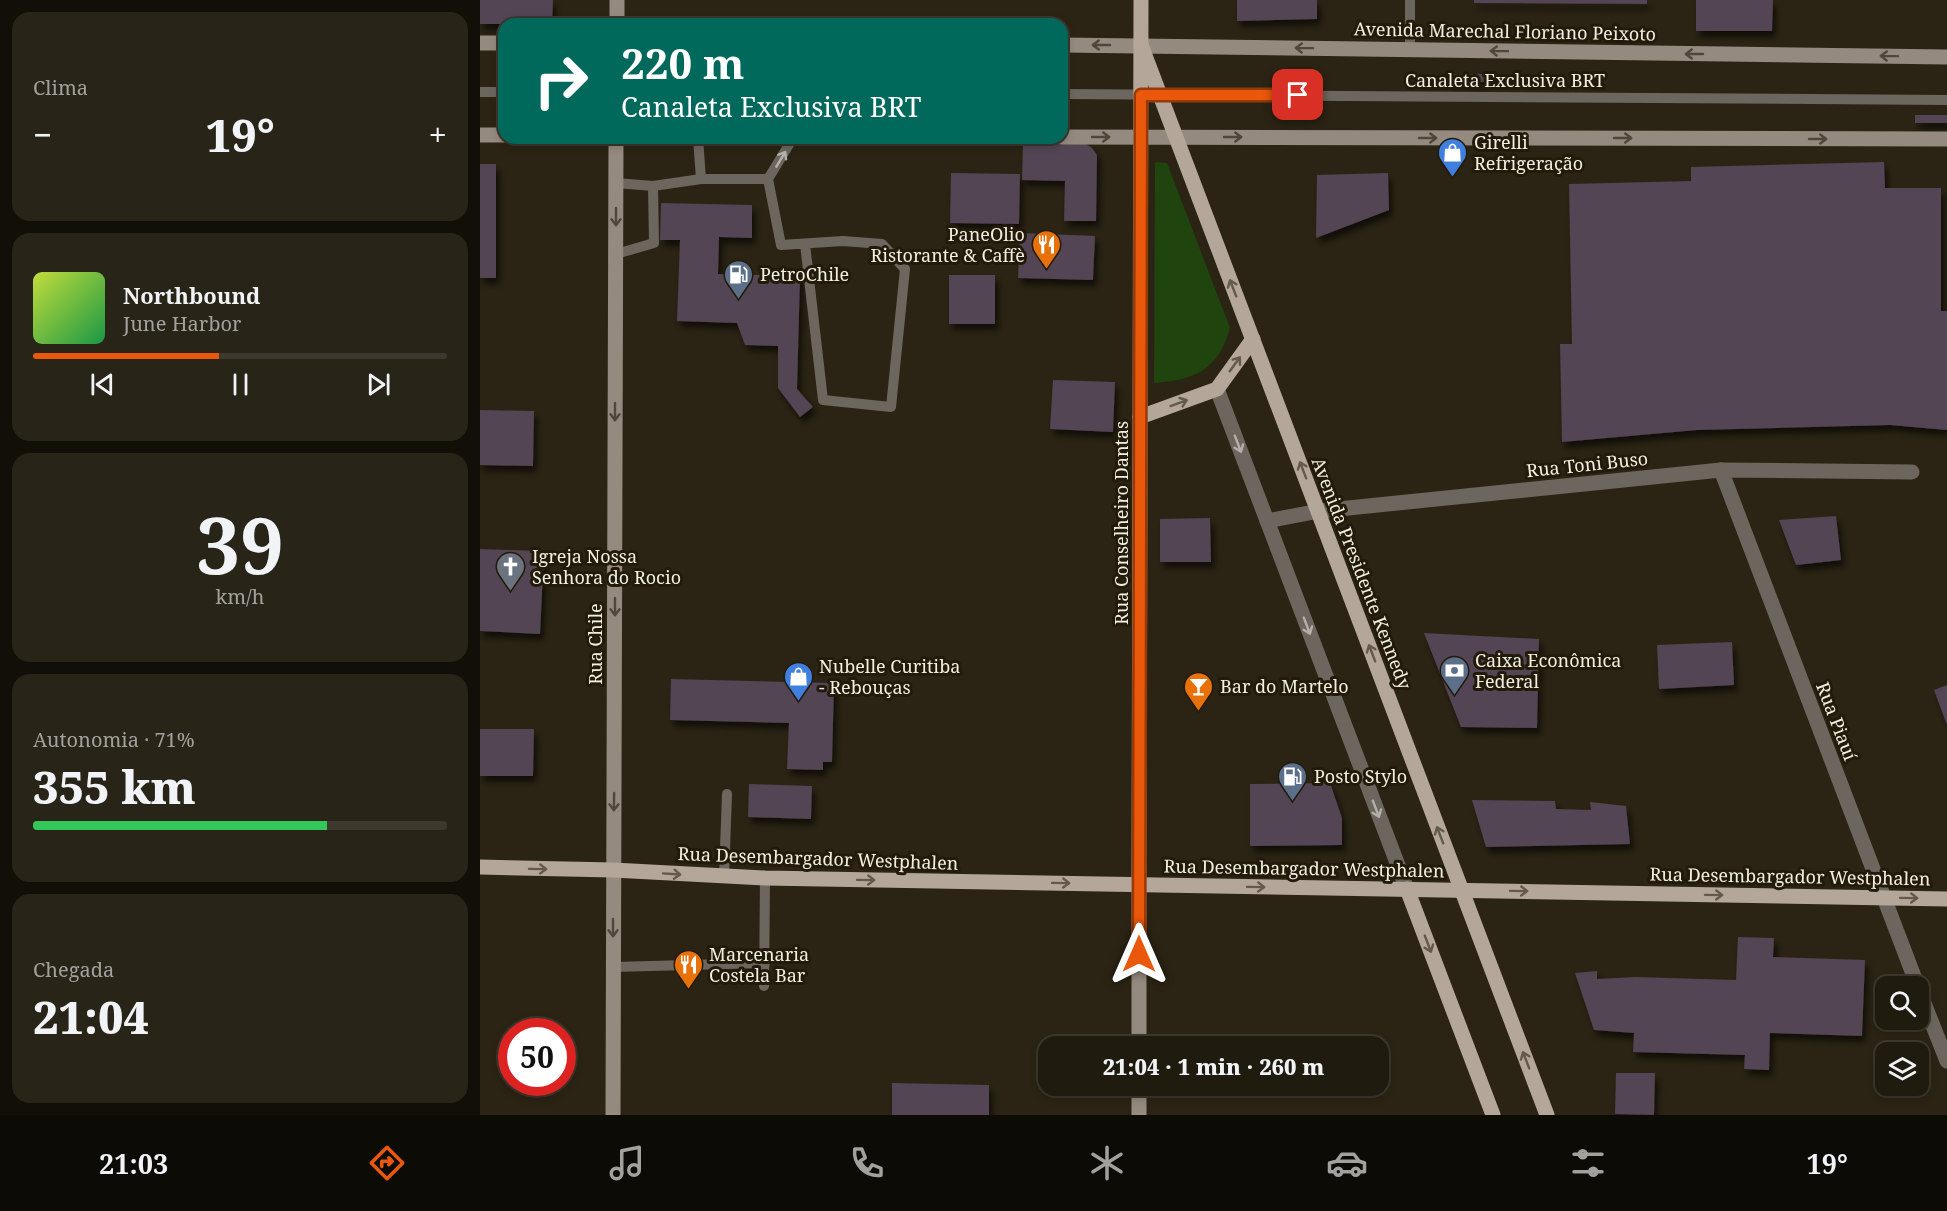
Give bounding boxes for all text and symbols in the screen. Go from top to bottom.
street label: Avenida Marechal Floriano Peixoto [1354,16,1656,46]
text: 220 m [621,34,745,91]
one-way arrow [1092,39,1112,51]
icon: right [522,42,600,120]
one-way arrow [1294,42,1314,54]
one-way arrow [1489,45,1509,57]
one-way arrow [1684,48,1704,59]
one-way arrow [1879,50,1899,62]
street label: Canaleta Exclusiva BRT [1405,68,1605,92]
pin [1272,69,1323,120]
text: Clima [33,74,88,101]
icon: arrive [1281,78,1314,111]
text: Canaleta Exclusiva BRT [621,88,921,125]
text: 19° [206,104,275,165]
text: − [33,112,52,157]
text: + [429,112,447,157]
place label: Girelli Refrigeração [1474,130,1583,175]
one-way arrow [1091,131,1111,143]
one-way arrow [1223,131,1243,143]
one-way arrow [1418,132,1438,144]
one-way arrow [1613,132,1633,144]
one-way arrow [1808,133,1828,145]
shop icon: Girelli Refrigeração [1437,136,1469,178]
one-way arrow [775,151,787,168]
one-way arrow [610,207,622,227]
place label: PaneOlio Ristorante & Caffè [870,222,1025,267]
restaurant icon: PaneOlio Ristorante & Caffè [1030,228,1062,270]
fuel station icon: PetroChile [723,258,755,300]
place label: PetroChile [760,262,849,286]
text: Northbound [123,280,260,310]
one-way arrow [1227,280,1238,298]
text: June Harbor [123,310,241,337]
one-way arrow [1229,357,1241,373]
icon: previous [86,368,119,401]
icon: pause [224,368,257,401]
icon: next [362,368,395,401]
one-way arrow [1169,397,1187,408]
one-way arrow [609,402,621,422]
street label: Rua Conselheiro Dantas [1109,421,1133,625]
one-way arrow [1233,434,1244,453]
street label: Rua Toni Buso [1525,446,1649,482]
street label: Avenida Presidente Kennedy [1307,454,1418,693]
one-way arrow [1297,462,1308,480]
text: 39 [196,491,284,597]
place label: Igreja Nossa Senhora do Rocio [532,544,681,589]
church icon: Igreja Nossa Senhora do Rocio [495,550,527,592]
text: km/h [215,583,265,610]
one-way arrow [609,597,621,617]
street label: Rua Chile [583,603,607,685]
one-way arrow [1302,617,1313,635]
one-way arrow [1365,644,1376,663]
place label: Caixa Econômica Federal [1475,648,1621,693]
place label: Nubelle Curitiba - Rebouças [819,654,960,699]
bank icon: Caixa Econômica Federal [1438,654,1470,696]
shop icon: Nubelle Curitiba - Rebouças [782,660,814,702]
bar icon: Bar do Martelo [1183,670,1215,712]
place label: Bar do Martelo [1220,674,1349,698]
street label: Rua Piauí [1811,678,1863,764]
text: Autonomia · 71% [33,726,195,753]
text: 355 km [33,756,196,817]
fuel station icon: Posto Stylo [1277,760,1309,802]
place label: Posto Stylo [1314,764,1407,788]
one-way arrow [608,792,620,812]
one-way arrow [1372,799,1383,817]
one-way arrow [1434,827,1445,845]
street label: Rua Desembargador Westphalen [677,841,959,875]
street label: Rua Desembargador Westphalen [1163,854,1445,882]
street label: Rua Desembargador Westphalen [1649,862,1931,890]
one-way arrow [528,863,548,874]
one-way arrow [661,868,681,879]
one-way arrow [856,874,876,886]
one-way arrow [1051,878,1071,889]
one-way arrow [1246,881,1266,893]
one-way arrow [1509,886,1529,897]
one-way arrow [1704,889,1724,900]
one-way arrow [1899,892,1919,904]
one-way arrow [607,918,619,938]
position arrow [1107,922,1171,986]
one-way arrow [1423,934,1434,953]
place label: Marcenaria Costela Bar [709,942,809,987]
restaurant icon: Marcenaria Costela Bar [672,948,704,990]
text: Chegada [33,956,114,983]
map controls [1875,976,1929,1096]
button: search [1875,976,1929,1030]
text: 21:04 [33,986,149,1047]
speed limit sign: 50 [498,1018,576,1096]
button: layers [1875,1042,1929,1096]
text: 21:04 · 1 min · 260 m [1103,1051,1324,1081]
one-way arrow [1520,1051,1531,1070]
icon: directions [366,1142,408,1184]
icon: music [606,1142,648,1184]
icon: phone [846,1142,888,1184]
icon: climate [1086,1142,1128,1184]
icon: car [1326,1142,1368,1184]
icon: filters [1567,1142,1609,1184]
text: 21:03 [99,1145,168,1182]
text: 19° [1807,1145,1848,1182]

